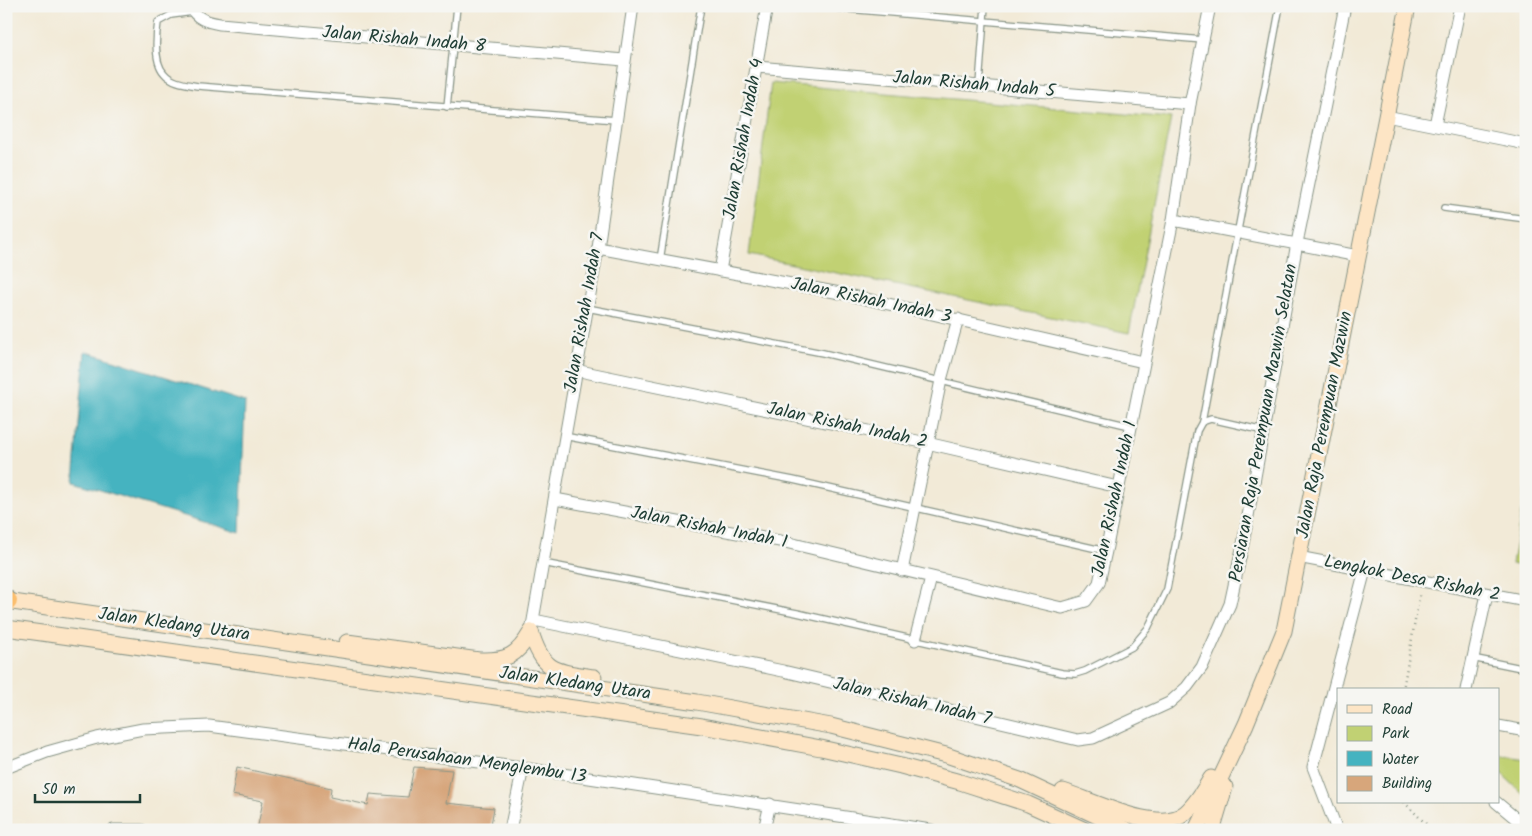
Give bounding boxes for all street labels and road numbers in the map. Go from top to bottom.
street label: Jalan Rishah Indah 8 [321,18,487,62]
street label: Jalan Rishah Indah 4 [716,56,772,222]
street label: Jalan Rishah Indah 5 [891,63,1058,107]
street label: Jalan Rishah Indah 7 [557,230,613,395]
street label: Persiaran Raja Perempuan Mazwin Selatan [1222,262,1306,584]
street label: Jalan Rishah Indah 3 [788,270,954,332]
street label: Jalan Raja Perempuan Mazwin [1289,309,1361,541]
street label: Jalan Rishah Indah 2 [764,395,930,457]
street label: Jalan Rishah Indah 1 [1084,418,1146,580]
street label: Jalan Rishah Indah 1 [628,499,790,557]
street label: Lengkok Desa Rishah 2 [1321,548,1503,610]
street label: Jalan Kledang Utara [96,600,252,650]
street label: Jalan Kledang Utara [497,659,653,709]
street label: Jalan Rishah Indah 7 [830,670,995,734]
street label: Hala Perusahaan Menglembu 13 [346,730,588,792]

